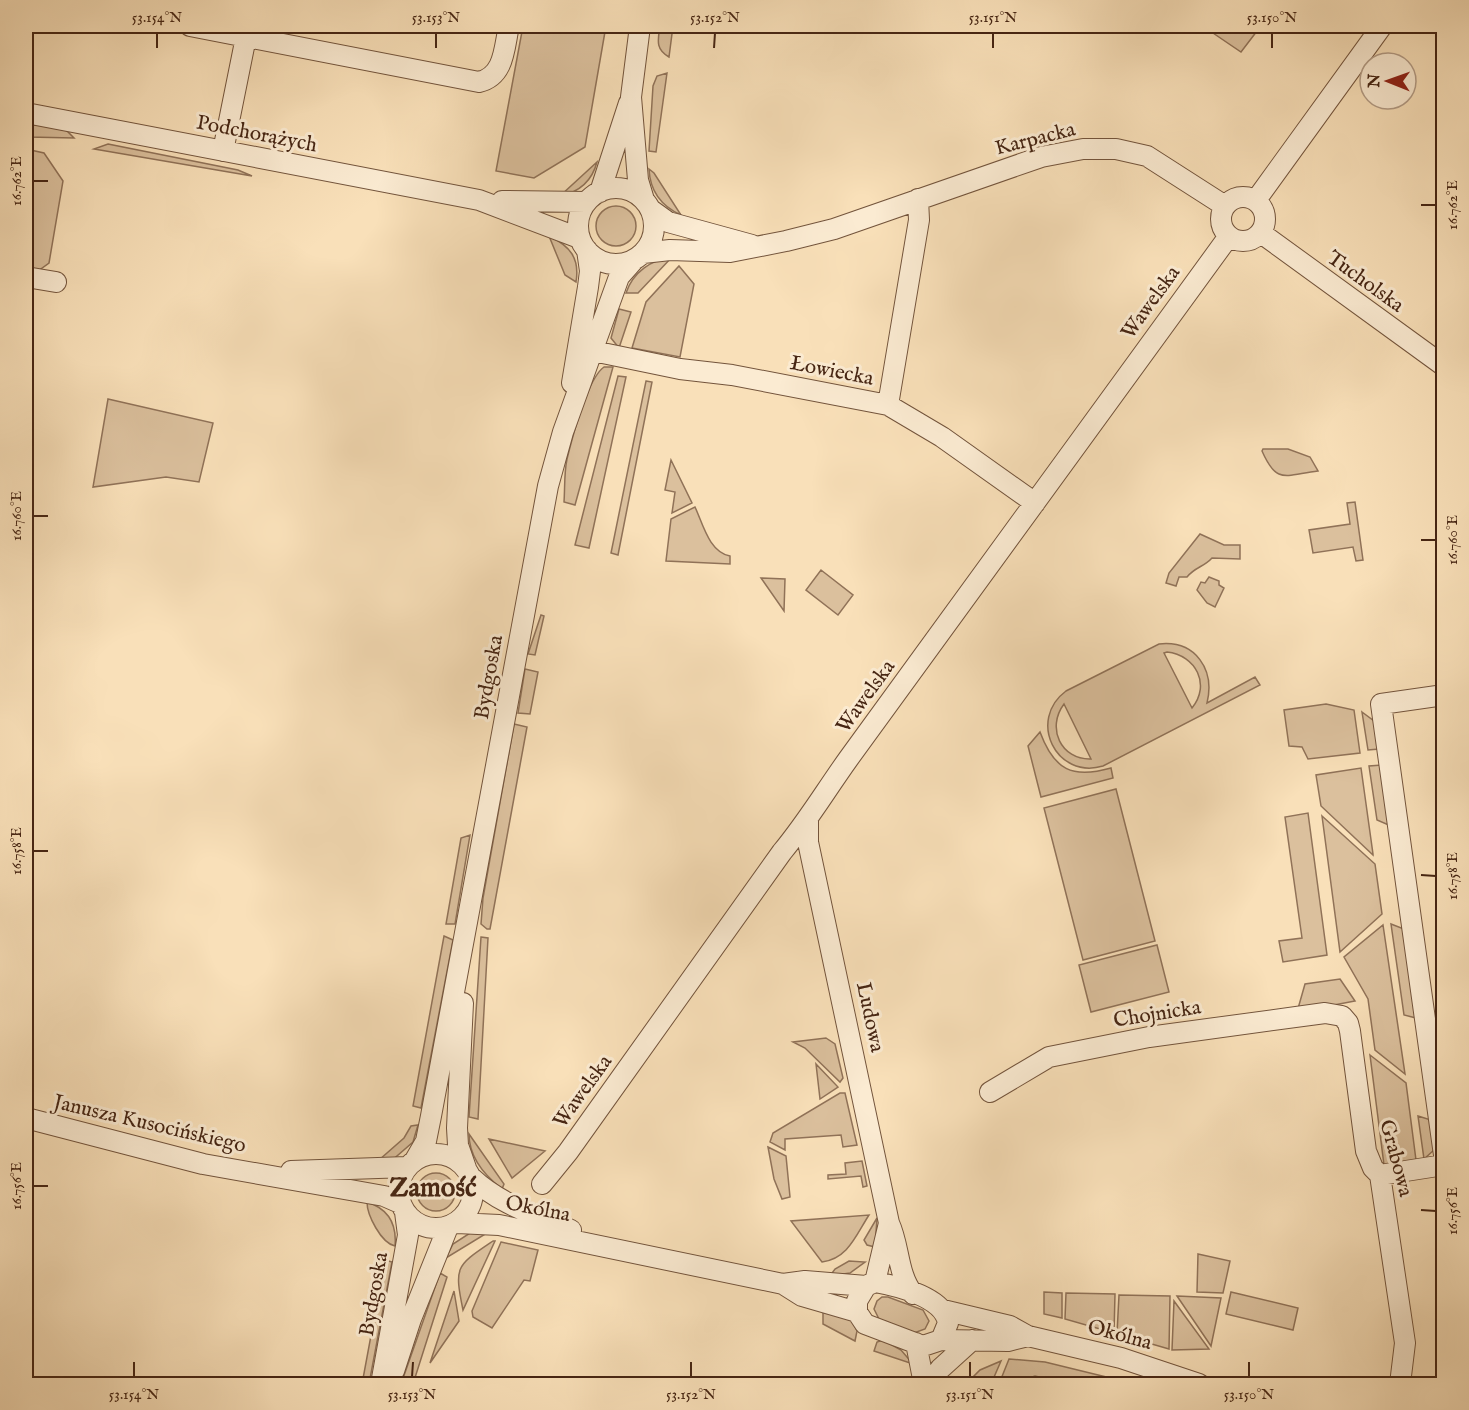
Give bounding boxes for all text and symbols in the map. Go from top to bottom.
text: 53.154°N [132,8,182,27]
text: 53.153°N [412,8,460,27]
text: 53.152°N [690,8,740,27]
text: 53.151°N [969,8,1017,27]
text: 53.150°N [1247,8,1297,27]
north arrow [1358,51,1418,111]
text: N [1365,74,1385,89]
street label: Podchorążych [194,110,319,159]
street label: Karpacka [992,116,1079,162]
text: 16.762°E [7,156,26,206]
text: 16.762°E [1443,180,1462,230]
street label: Tucholska [1321,245,1410,320]
street label: Wawelska [1116,260,1187,345]
street label: Łowiecka [788,350,877,393]
text: 16.760°E [7,491,26,541]
text: 16.760°E [1443,515,1462,565]
street label: Bydgoska [469,632,510,722]
street label: Wawelska [831,654,902,739]
text: 16.758°E [7,827,26,875]
text: 16.758°E [1443,852,1462,900]
street label: Ludowa [849,980,890,1056]
street label: Chojnicka [1111,994,1204,1035]
street label: Wawelska [548,1049,619,1134]
street label: Janusza Kusocińskiego [49,1089,249,1160]
street label: Grabowa [1372,1117,1419,1201]
text: 16.756°E [7,1162,26,1210]
district label: Zamość [390,1172,477,1206]
text: 16.756°E [1443,1187,1462,1235]
street label: Okólna [503,1190,573,1229]
street label: Bydgoska [354,1249,395,1339]
street label: Okólna [1084,1314,1156,1357]
text: 53.154°N [109,1385,159,1404]
text: 53.153°N [388,1385,436,1404]
text: 53.152°N [666,1385,716,1404]
text: 53.151°N [946,1385,994,1404]
text: 53.150°N [1224,1385,1274,1404]

